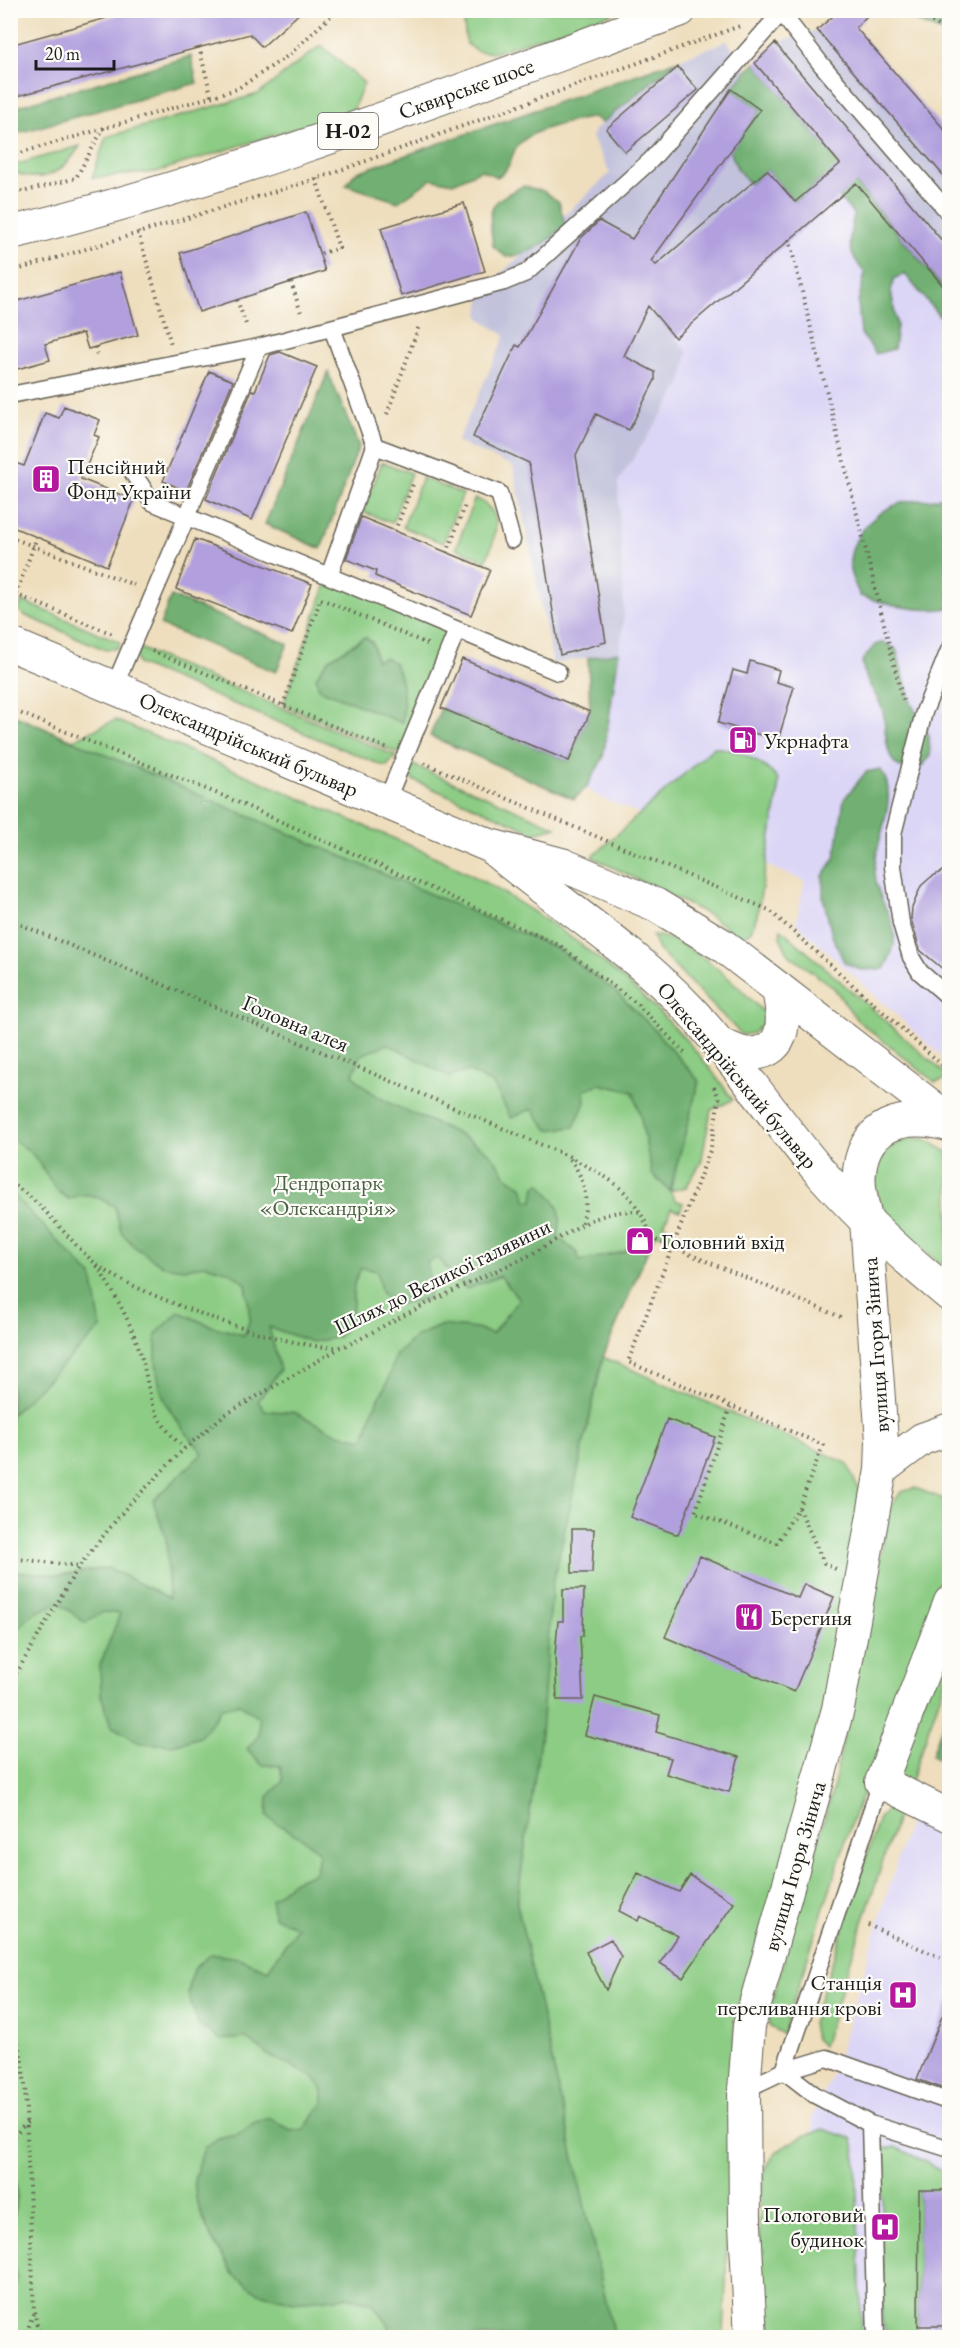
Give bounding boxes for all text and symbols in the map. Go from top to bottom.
scale bar [36,33,114,71]
text: 20 m [45,42,80,65]
street label: Сквирське шосе [395,50,538,126]
road number: Н-02 [318,113,378,149]
place label: Пенсійний Фонд України [67,452,192,506]
building icon: Пенсійний Фонд України [30,463,62,495]
street label: Олександрійський бульвар [135,685,363,804]
fuel station icon: Укрнафта [727,724,759,756]
place label: Укрнафта [763,726,849,755]
street label: Олександрійський бульвар [651,976,824,1175]
street label: Головна алея [238,988,354,1059]
park label: Дендропарк «Олександрія» [259,1168,397,1222]
street label: Шлях до Великої галявини [329,1211,556,1342]
shop icon: Головний вхід [624,1225,656,1257]
place label: Головний вхід [661,1227,785,1256]
street label: вулиця Ігоря Зінича [855,1256,896,1434]
restaurant icon: Берегиня [733,1601,765,1633]
place label: Берегиня [770,1603,852,1632]
street label: вулиця Ігоря Зінича [756,1778,833,1955]
place label: Станція переливання крові [717,1968,882,2022]
hospital icon: Станція переливання крові [887,1979,919,2011]
place label: Пологовий будинок [763,2200,864,2254]
hospital icon: Пологовий будинок [869,2211,901,2243]

